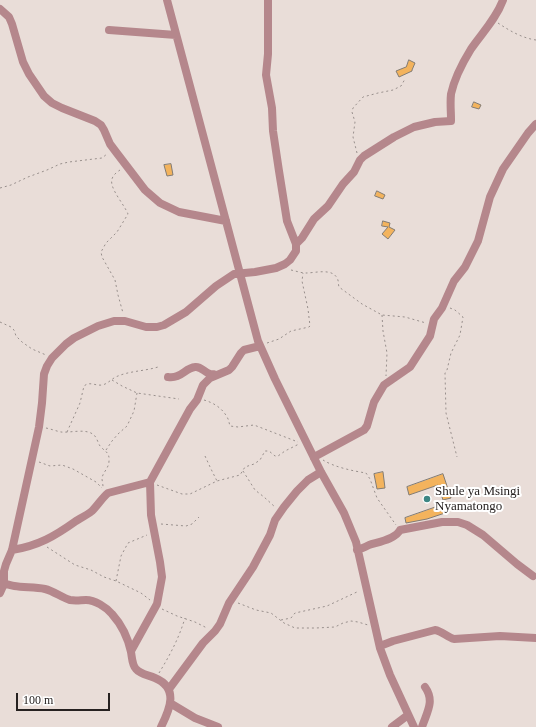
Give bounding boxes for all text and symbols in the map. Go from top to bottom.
place label: Shule ya Msingi Nyamatongo [435,484,520,515]
marker: Shule ya Msingi Nyamatongo [422,494,432,504]
scale bar [18,685,112,711]
text: 100 m [23,693,53,707]

